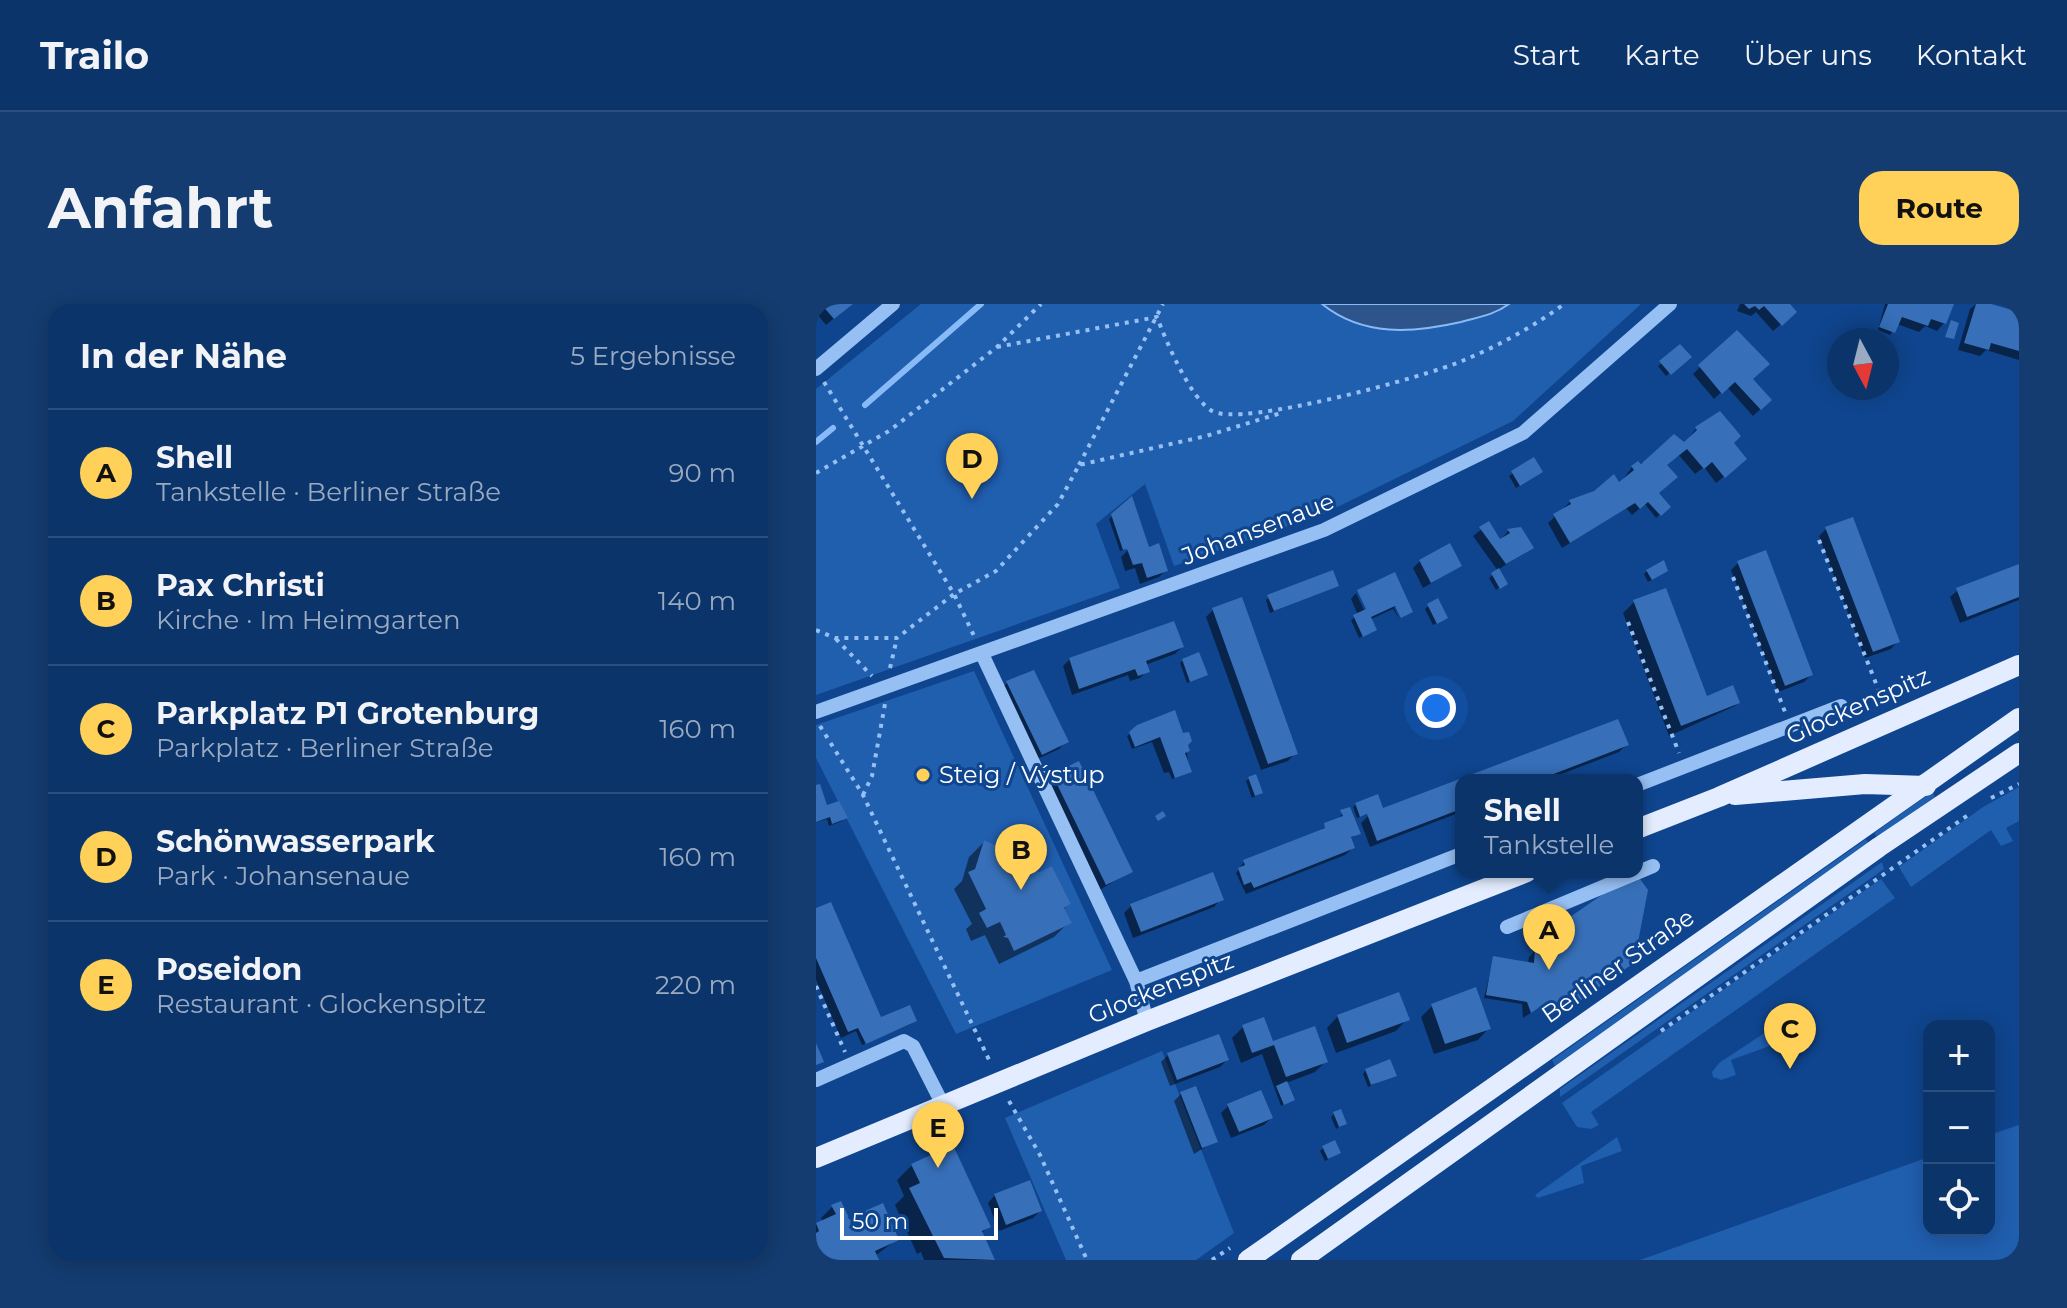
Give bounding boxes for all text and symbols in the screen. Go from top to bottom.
text: Trailo [40,32,149,79]
text: Start [1513,38,1580,72]
text: Karte [1624,38,1700,72]
text: Über uns [1744,38,1872,72]
text: Kontakt [1916,38,2027,72]
button: Route [1859,171,2019,245]
text: Anfahrt [48,174,273,242]
north arrow [1827,328,1899,400]
text: In der Nähe [80,335,287,377]
text: 5 Ergebnisse [570,340,736,372]
pin: D [946,433,998,499]
text: Shell [156,439,233,476]
text: A [96,457,116,489]
text: 90 m [669,457,736,489]
text: Tankstelle · Berliner Straße [156,476,501,508]
street label: Johansenaue [1177,486,1338,571]
text: Pax Christi [156,567,325,604]
text: B [96,585,116,617]
text: 140 m [658,585,736,617]
text: Kirche · Im Heimgarten [156,604,460,636]
street label: Glockenspitz [1781,661,1934,750]
your location [1416,688,1456,728]
text: Parkplatz P1 Grotenburg [156,695,539,732]
text: C [97,713,115,745]
text: 160 m [659,713,736,745]
text: Parkplatz · Berliner Straße [156,732,494,764]
place label: Steig / Výstup [939,760,1105,789]
marker: Steig / Výstup [914,766,932,784]
popup [1455,774,1643,878]
text: Shell [1484,792,1561,829]
text: Schönwasserpark [156,823,435,860]
pin: B [995,824,1047,890]
text: Tankstelle [1484,829,1614,861]
text: D [95,841,117,873]
text: 160 m [659,841,736,873]
text: Park · Johansenaue [156,860,410,892]
street label: Berliner Straße [1536,902,1700,1029]
pin: A [1523,904,1575,970]
street label: Glockenspitz [1084,945,1238,1030]
text: Poseidon [156,951,302,988]
text: E [97,969,115,1001]
text: 220 m [655,969,736,1001]
text: Restaurant · Glockenspitz [156,988,486,1020]
pin: C [1764,1003,1816,1069]
map controls [1923,1020,1995,1236]
button: + [1923,1020,1995,1092]
button: − [1923,1092,1995,1164]
pin: E [912,1102,964,1168]
button: locate [1923,1164,1995,1236]
scale bar [840,1204,998,1240]
text: 50 m [852,1208,908,1235]

